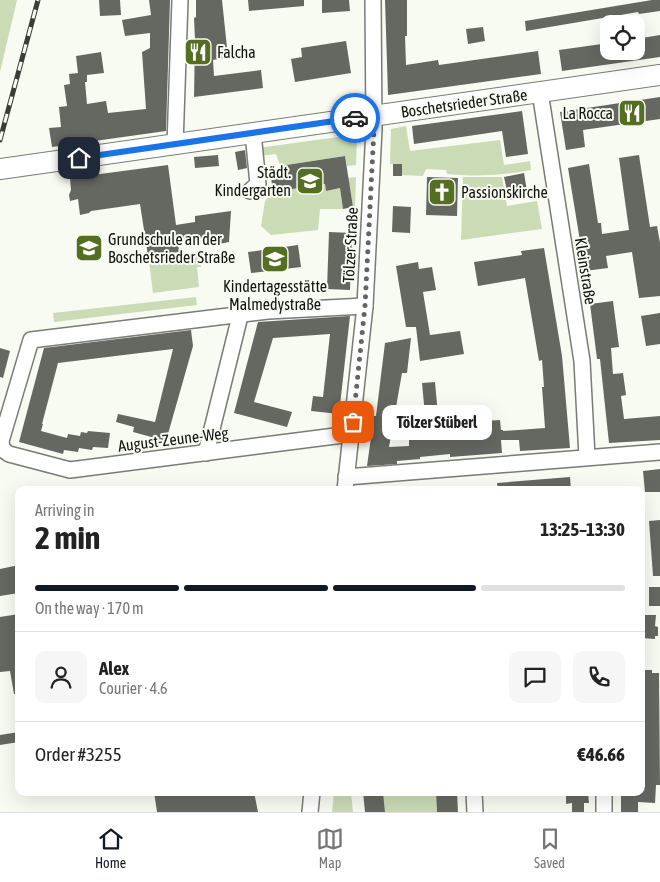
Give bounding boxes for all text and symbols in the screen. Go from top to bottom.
map controls [600,15,645,60]
button: locate [600,15,645,60]
restaurant icon: Falcha [183,37,213,67]
place label: Falcha [217,43,256,61]
street label: Boschetsrieder Straße [400,85,528,121]
courier [330,93,380,143]
restaurant icon: La Rocca [617,98,647,128]
icon: car [341,104,369,132]
place label: La Rocca [562,104,613,122]
pin [58,137,100,179]
icon: home [65,144,93,172]
place label: Städt. Kindergarten [215,163,291,200]
school or university icon: Städt. Kindergarten [295,166,325,196]
church icon: Passionskirche [427,177,457,207]
place label: Passionskirche [461,183,548,201]
street label: Tölzer Straße [339,207,361,283]
place label: Grundschule an der Boschetsrieder Straße [108,230,235,266]
school or university icon: Grundschule an der Boschetsrieder Straße [74,233,104,263]
street label: Kleinstraße [572,236,600,306]
school or university icon: Kindertagesstätte Malmedystraße [260,244,290,274]
place label: Kindertagesstätte Malmedystraße [223,277,327,314]
pin [332,401,374,443]
callout: Tölzer Stüberl [383,404,493,440]
icon: bag [339,408,367,436]
text: Tölzer Stüberl [397,413,477,431]
street label: August-Zeune-Weg [117,423,229,456]
text: Arriving in [35,501,95,519]
text: 13:25–13:30 [540,518,625,540]
text: 2 min [35,519,100,556]
text: On the way · 170 m [35,599,144,617]
button: person [35,651,87,703]
button: chat [509,651,561,703]
button: phone [573,651,625,703]
text: Alex [99,657,129,679]
text: Courier · 4.6 [99,679,168,697]
text: Order #3255 [35,743,122,765]
text: €46.66 [577,743,625,765]
tab: Home [95,825,126,871]
tab: Map [316,825,344,871]
tab: Saved [534,825,565,871]

